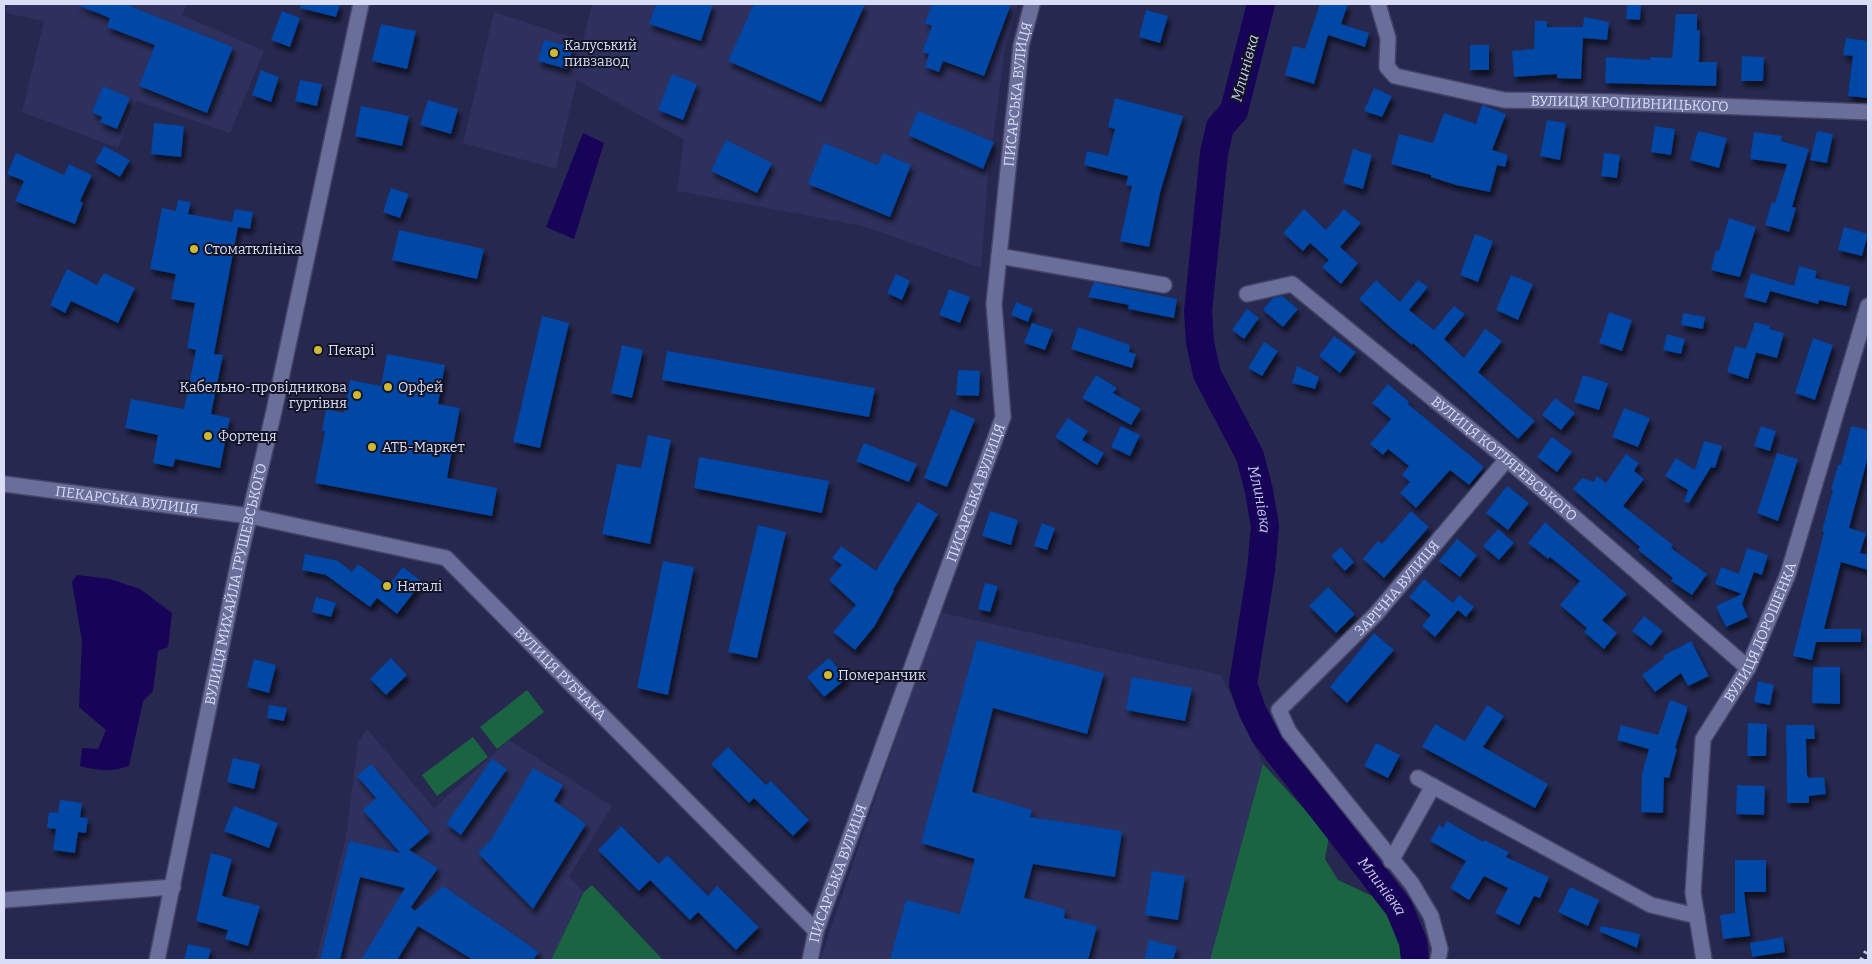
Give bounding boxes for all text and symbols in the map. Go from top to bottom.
street label: ПИСАРСЬКА ВУЛИЦЯ [1000,20,1035,167]
water label: Млинівка [1227,32,1263,104]
place label: Калуський пивзавод [564,37,637,70]
marker: Калуський пивзавод [548,47,560,59]
street label: ВУЛИЦЯ КРОПИВНИЦЬКОГО [1531,92,1729,115]
place label: Стоматклініка [204,241,302,258]
marker: Стоматклініка [188,243,200,255]
place label: Пекарі [328,342,374,359]
marker: Пекарі [312,344,324,356]
place label: Кабельно-провідникова гуртівня [180,379,347,412]
place label: Орфей [398,379,443,396]
marker: Орфей [382,381,394,393]
marker: Кабельно-провідникова гуртівня [351,389,363,401]
street label: ВУЛИЦЯ КОТЛЯРЕВСЬКОГО [1428,392,1581,525]
street label: ПИСАРСЬКА ВУЛИЦЯ [943,421,1008,564]
place label: Фортеця [218,428,277,445]
marker: Фортеця [202,430,214,442]
place label: АТБ-Маркет [382,439,465,456]
marker: АТБ-Маркет [366,441,378,453]
street label: ВУЛИЦЯ МИХАЙЛА ГРУШЕВСЬКОГО [201,462,270,706]
water label: Млинівка [1244,463,1274,534]
street label: ПЕКАРСЬКА ВУЛИЦЯ [54,482,200,518]
street label: ЗАРІЧНА ВУЛИЦЯ [1351,537,1443,639]
street label: ВУЛИЦЯ ДОРОШЕНКА [1720,560,1800,705]
place label: Наталі [397,578,442,595]
marker: Наталі [381,580,393,592]
street label: ВУЛИЦЯ РУБЧАКА [511,623,610,723]
place label: Померанчик [838,667,927,684]
marker: Померанчик [822,669,834,681]
street label: ПИСАРСЬКА ВУЛИЦЯ [805,802,870,944]
water label: Млинівка [1354,854,1410,918]

